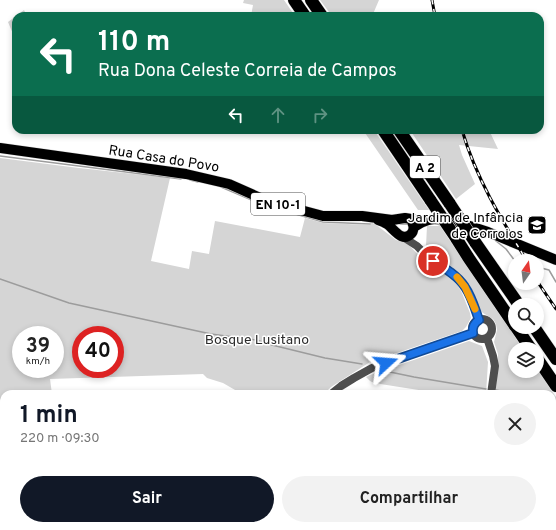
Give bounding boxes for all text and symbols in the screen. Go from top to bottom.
text: 110 m [98,25,170,61]
icon: left [32,28,84,80]
text: Rua Dona Celeste Correia de Campos [98,60,397,83]
icon: left [225,104,247,126]
icon: ahead [267,104,289,126]
icon: right [309,104,331,126]
street label: Rua Casa do Povo [107,142,220,177]
road number: A 2 [410,156,440,178]
road number: EN 10-1 [251,193,305,215]
place label: Jardim de Infância de Corroios [408,210,523,243]
school or university icon: Jardim de Infância de Corroios [526,214,548,236]
pin [416,244,450,278]
icon: arrive [422,250,444,272]
north arrow [508,254,544,290]
map controls [508,254,544,378]
button: search [508,298,544,334]
speed limit sign: 40 [72,326,124,378]
park label: Bosque Lusitano [205,332,309,349]
text: 39 [26,334,50,360]
position arrow [365,342,407,384]
button: layers [508,342,544,378]
text: km/h [26,355,50,368]
text: 1 min [20,401,78,431]
button: close [494,403,536,445]
text: 220 m · 09:30 [20,431,100,447]
button: Sair [20,476,274,522]
button: Compartilhar [282,476,536,522]

